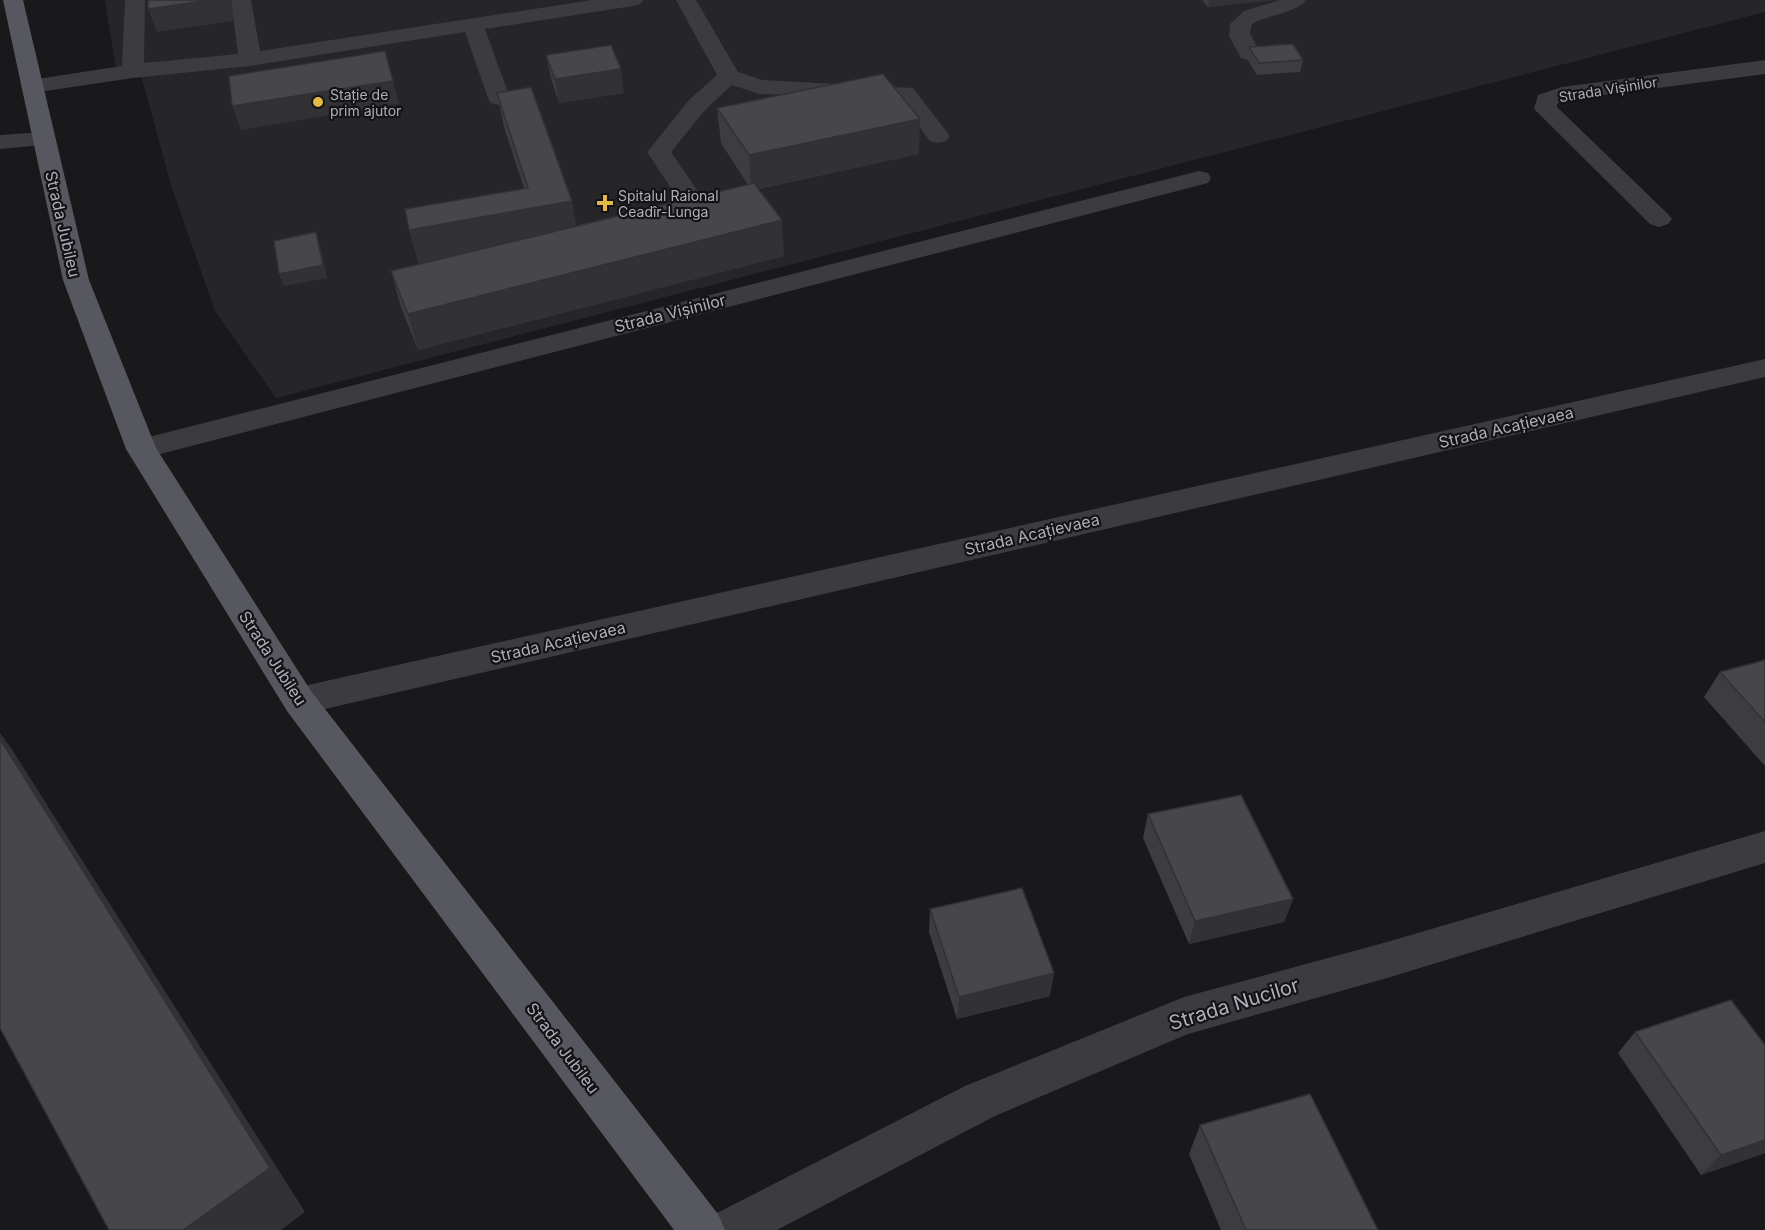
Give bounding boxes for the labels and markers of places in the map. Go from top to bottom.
place label: Stație de prim ajutor [330,86,401,119]
marker: Stație de prim ajutor [311,95,325,109]
place label: Spitalul Raional Ceadîr-Lunga [618,187,719,220]
marker: Spitalul Raional Ceadîr-Lunga [596,194,614,212]

